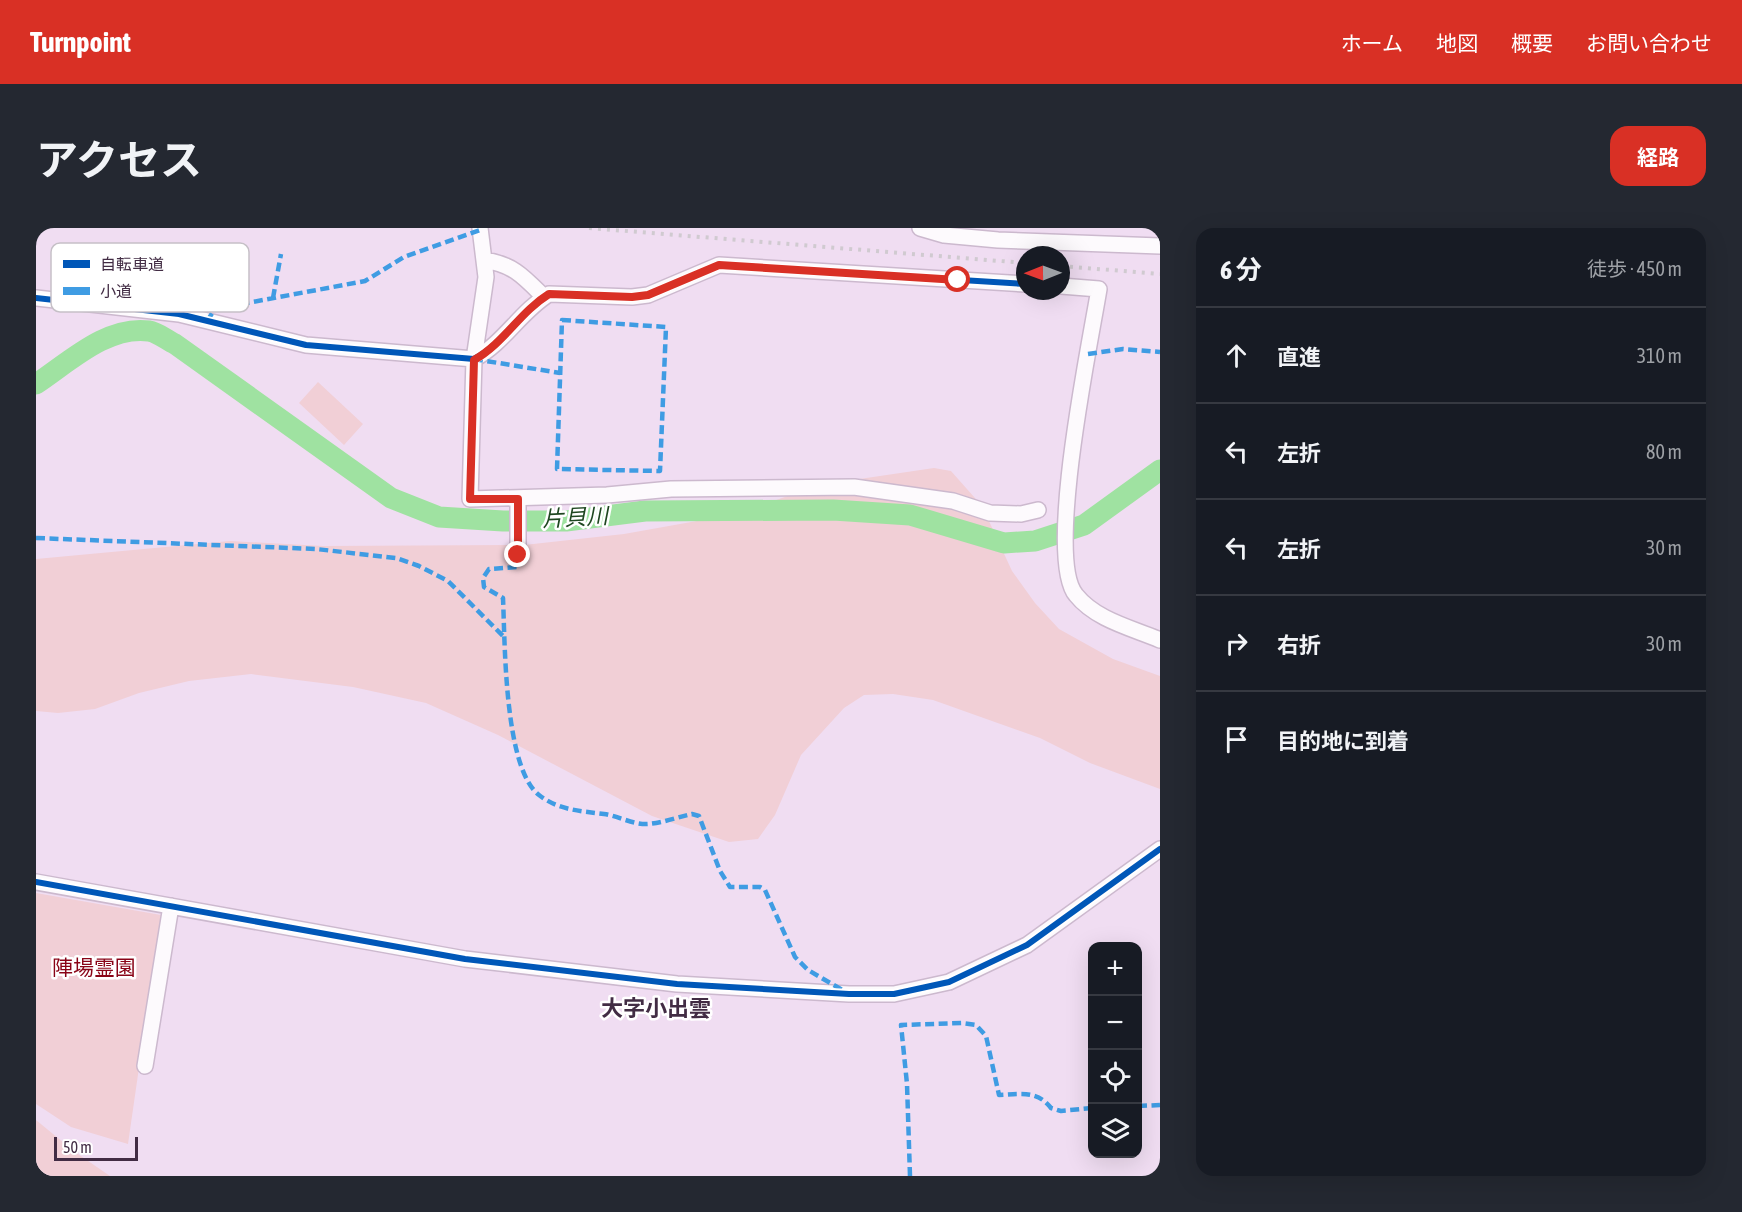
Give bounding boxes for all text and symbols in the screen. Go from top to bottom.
text: Turnpoint [30,26,131,58]
text: ホーム [1341,31,1403,55]
text: 地図 [1436,31,1478,55]
text: 概要 [1511,31,1553,55]
text: お問い合わせ [1586,31,1712,55]
button: 経路 [1610,126,1706,186]
text: アクセス [36,136,202,184]
legend [51,243,249,312]
north arrow [1016,246,1070,300]
text: 自転車道 [100,255,164,273]
text: 6 分 [1220,255,1262,285]
text: 徒歩 · 450 m [1587,257,1682,280]
route start [944,266,970,292]
text: 小道 [100,282,132,300]
icon: ahead [1220,339,1253,372]
text: 直進 [1277,344,1321,370]
text: 310 m [1637,344,1682,367]
icon: left [1220,435,1253,468]
text: 左折 [1277,440,1321,466]
text: 80 m [1646,440,1682,463]
water label: 片貝川 [541,502,611,532]
icon: left [1220,531,1253,564]
text: 左折 [1277,536,1321,562]
text: 30 m [1646,536,1682,559]
route end [504,541,530,567]
icon: right [1220,627,1253,660]
text: 右折 [1277,632,1321,658]
text: 30 m [1646,632,1682,655]
icon: arrive [1220,723,1253,756]
text: 目的地に到着 [1277,728,1409,754]
map controls [1088,942,1142,1158]
button: + [1088,942,1142,996]
park label: 陣場霊園 [52,955,136,979]
district label: 大字小出雲 [601,995,711,1021]
button: − [1088,996,1142,1050]
button: locate [1088,1050,1142,1104]
button: layers [1088,1104,1142,1158]
scale bar [54,1134,138,1162]
text: 50 m [63,1138,92,1156]

